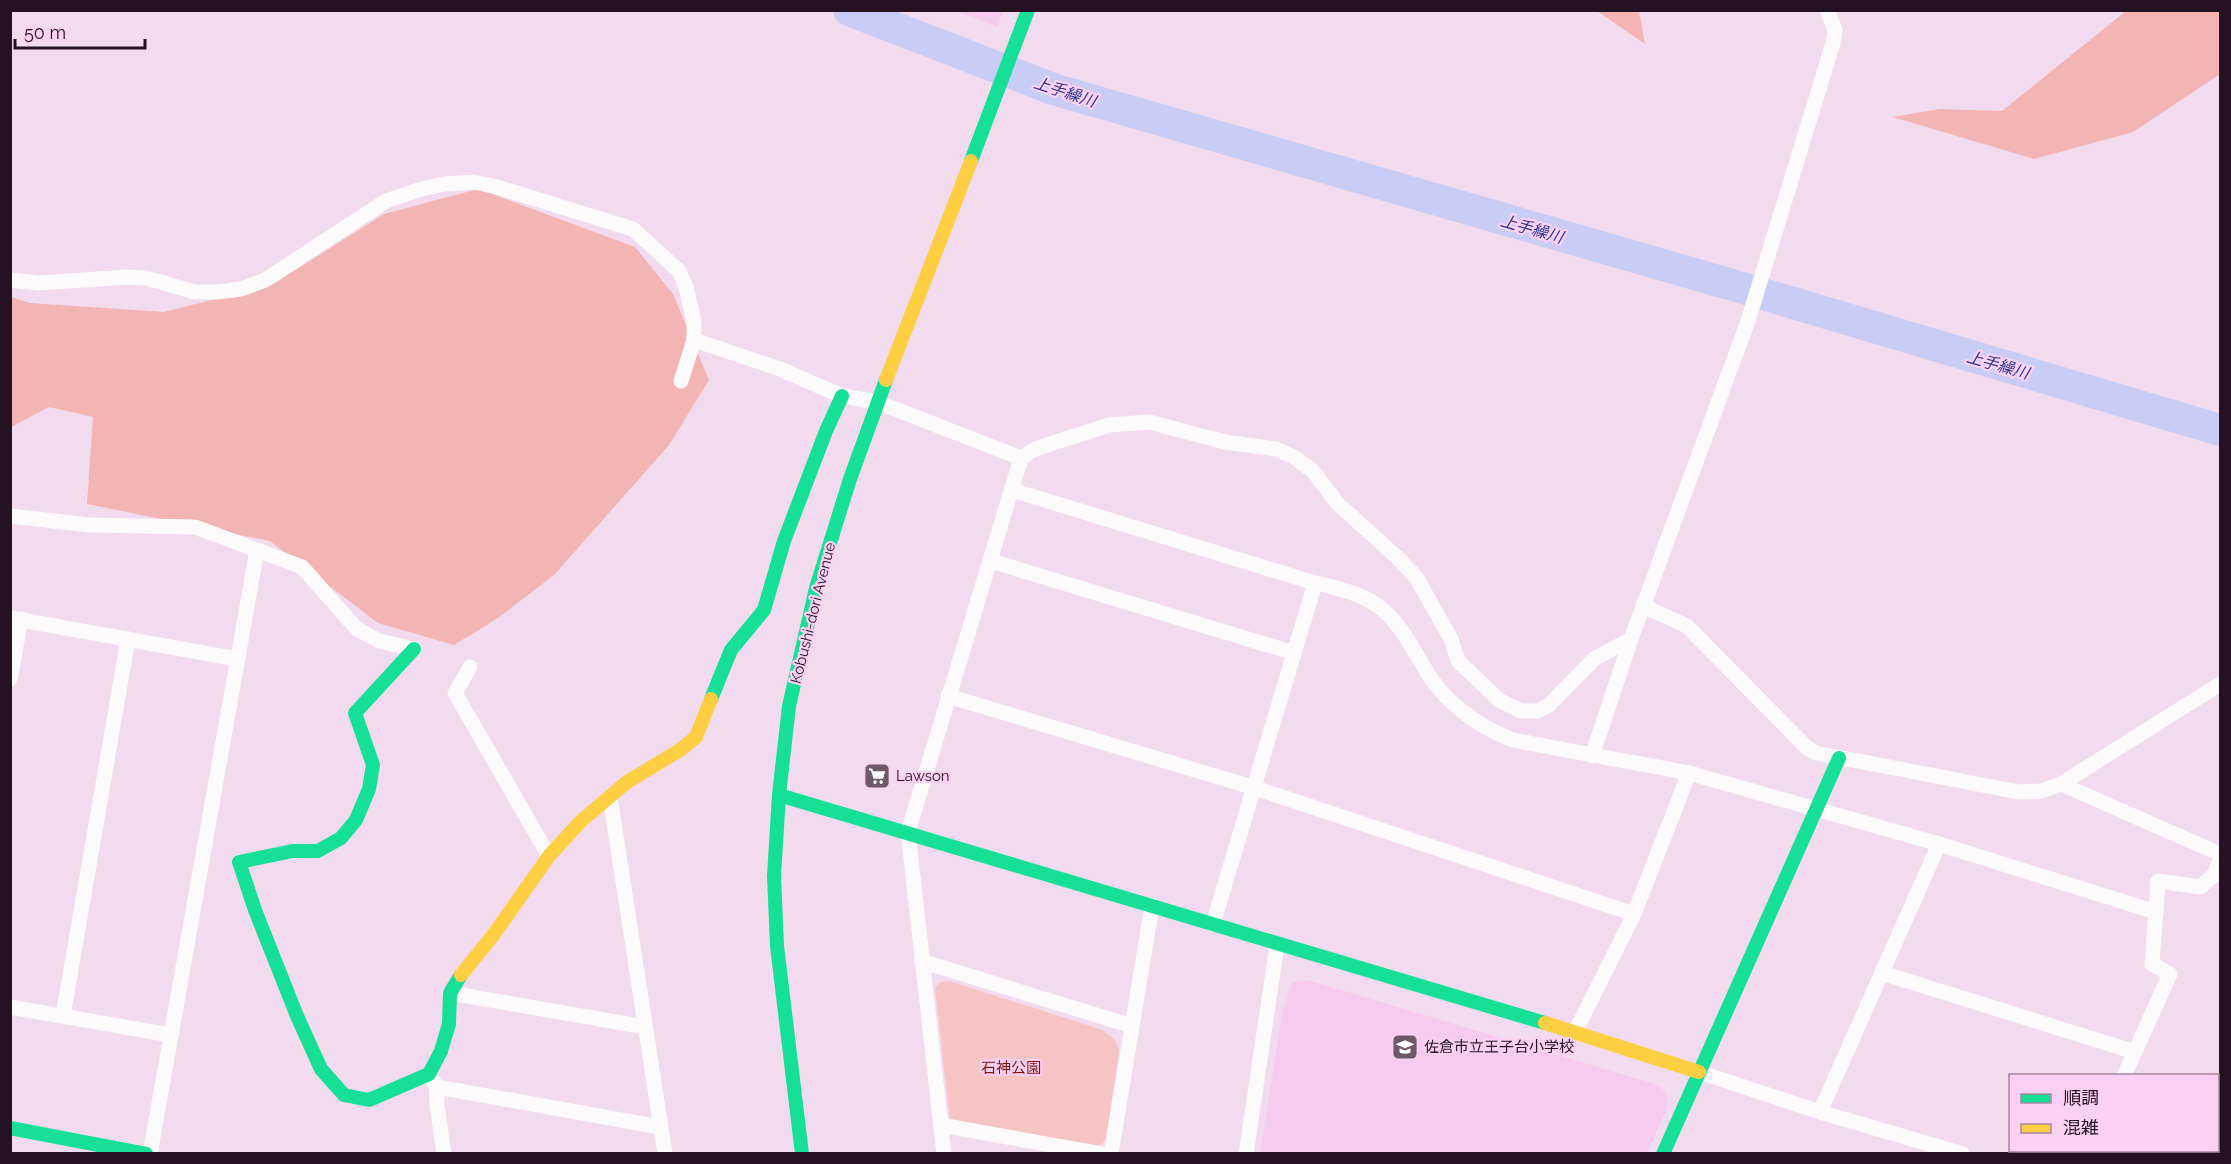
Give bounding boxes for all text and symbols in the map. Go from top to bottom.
scale bar [15,12,146,50]
text: 50 m [24,22,66,43]
water label: 上手繰川 [1032,73,1100,112]
water label: 上手繰川 [1499,211,1567,248]
water label: 上手繰川 [1965,347,2033,384]
street label: Kobushi-dori Avenue [787,540,839,685]
supermarket icon: Lawson [862,761,892,791]
place label: Lawson [896,767,950,785]
school or university icon: 佐倉市立王子台小学校 [1390,1032,1420,1062]
place label: 佐倉市立王子台小学校 [1424,1038,1574,1056]
park label: 石神公園 [981,1059,1041,1077]
legend [2009,1074,2219,1152]
text: 順調 [2063,1087,2099,1108]
text: 混雑 [2063,1117,2099,1138]

